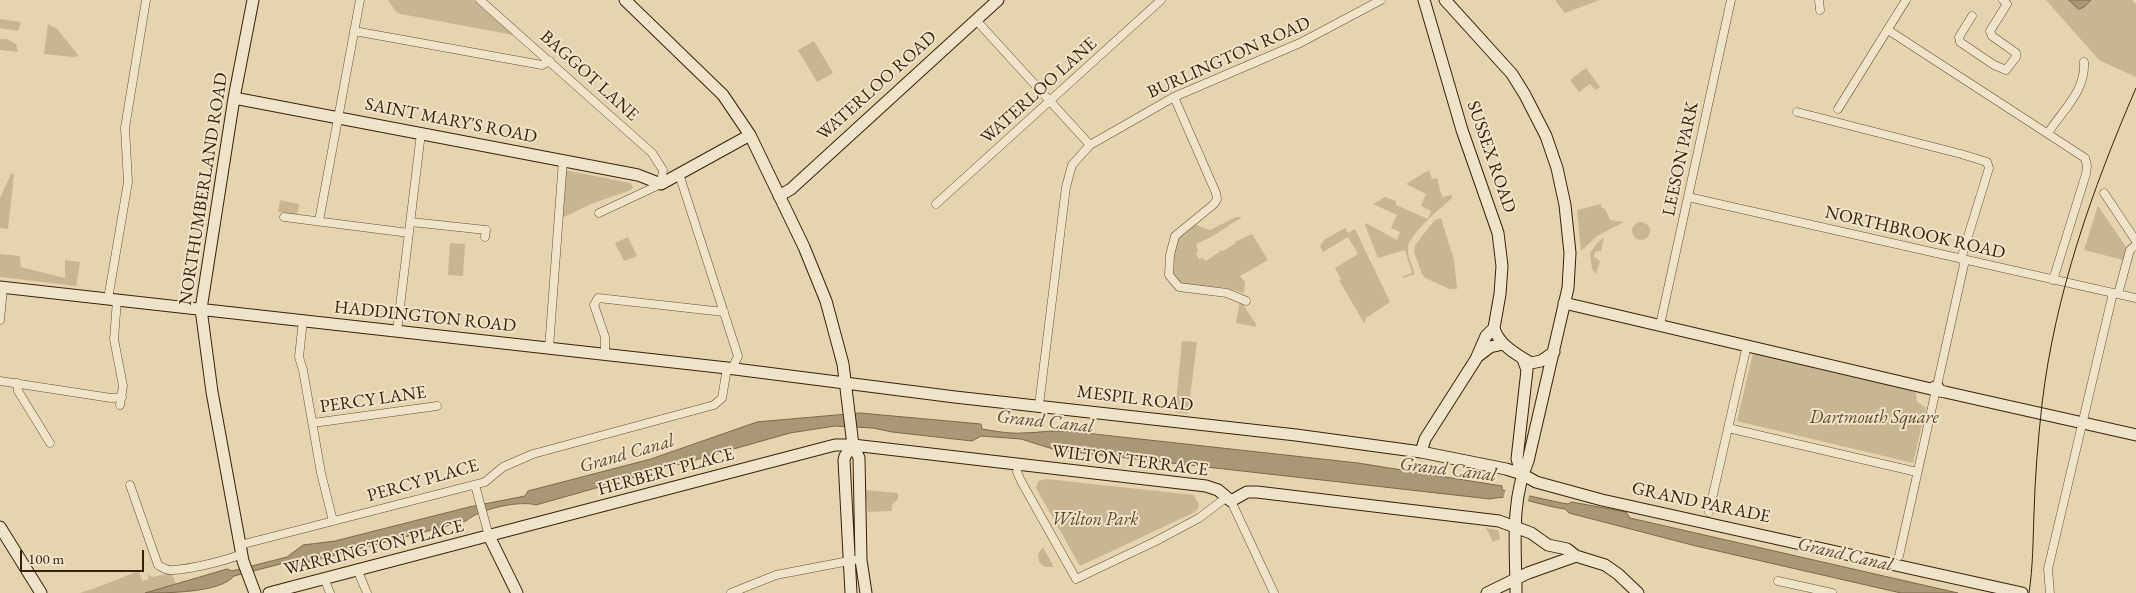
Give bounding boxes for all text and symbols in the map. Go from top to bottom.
street label: BURLINGTON ROAD [1144,12,1314,104]
street label: BAGGOT LANE [535,26,643,126]
street label: WATERLOO ROAD [813,27,941,145]
street label: WATERLOO LANE [976,33,1102,149]
street label: NORTHUMBERLAND ROAD [175,71,233,307]
street label: SAINT MARY'S ROAD [363,94,539,148]
street label: SUSSEX ROAD [1462,98,1520,216]
street label: LEESON PARK [1658,100,1704,218]
street label: NORTHBROOK ROAD [1823,202,2007,264]
street label: HADDINGTON ROAD [333,297,517,337]
street label: MESPIL ROAD [1076,381,1194,417]
street label: PERCY LANE [318,382,428,418]
water label: Grand Canal [995,406,1095,438]
park label: Dartmouth Square [1809,407,1939,429]
water label: Grand Canal [577,430,677,478]
street label: WILTON TERRACE [1050,441,1210,481]
street label: HERBERT PLACE [595,443,737,501]
water label: Grand Canal [1398,453,1498,487]
street label: PERCY PLACE [365,455,481,507]
street label: GRAND PARADE [1630,478,1772,528]
park label: Wilton Park [1052,509,1138,531]
street label: WARRINGTON PLACE [282,515,466,581]
water label: Grand Canal [1795,533,1895,577]
scale bar [22,540,146,572]
text: 100 m [28,549,64,568]

